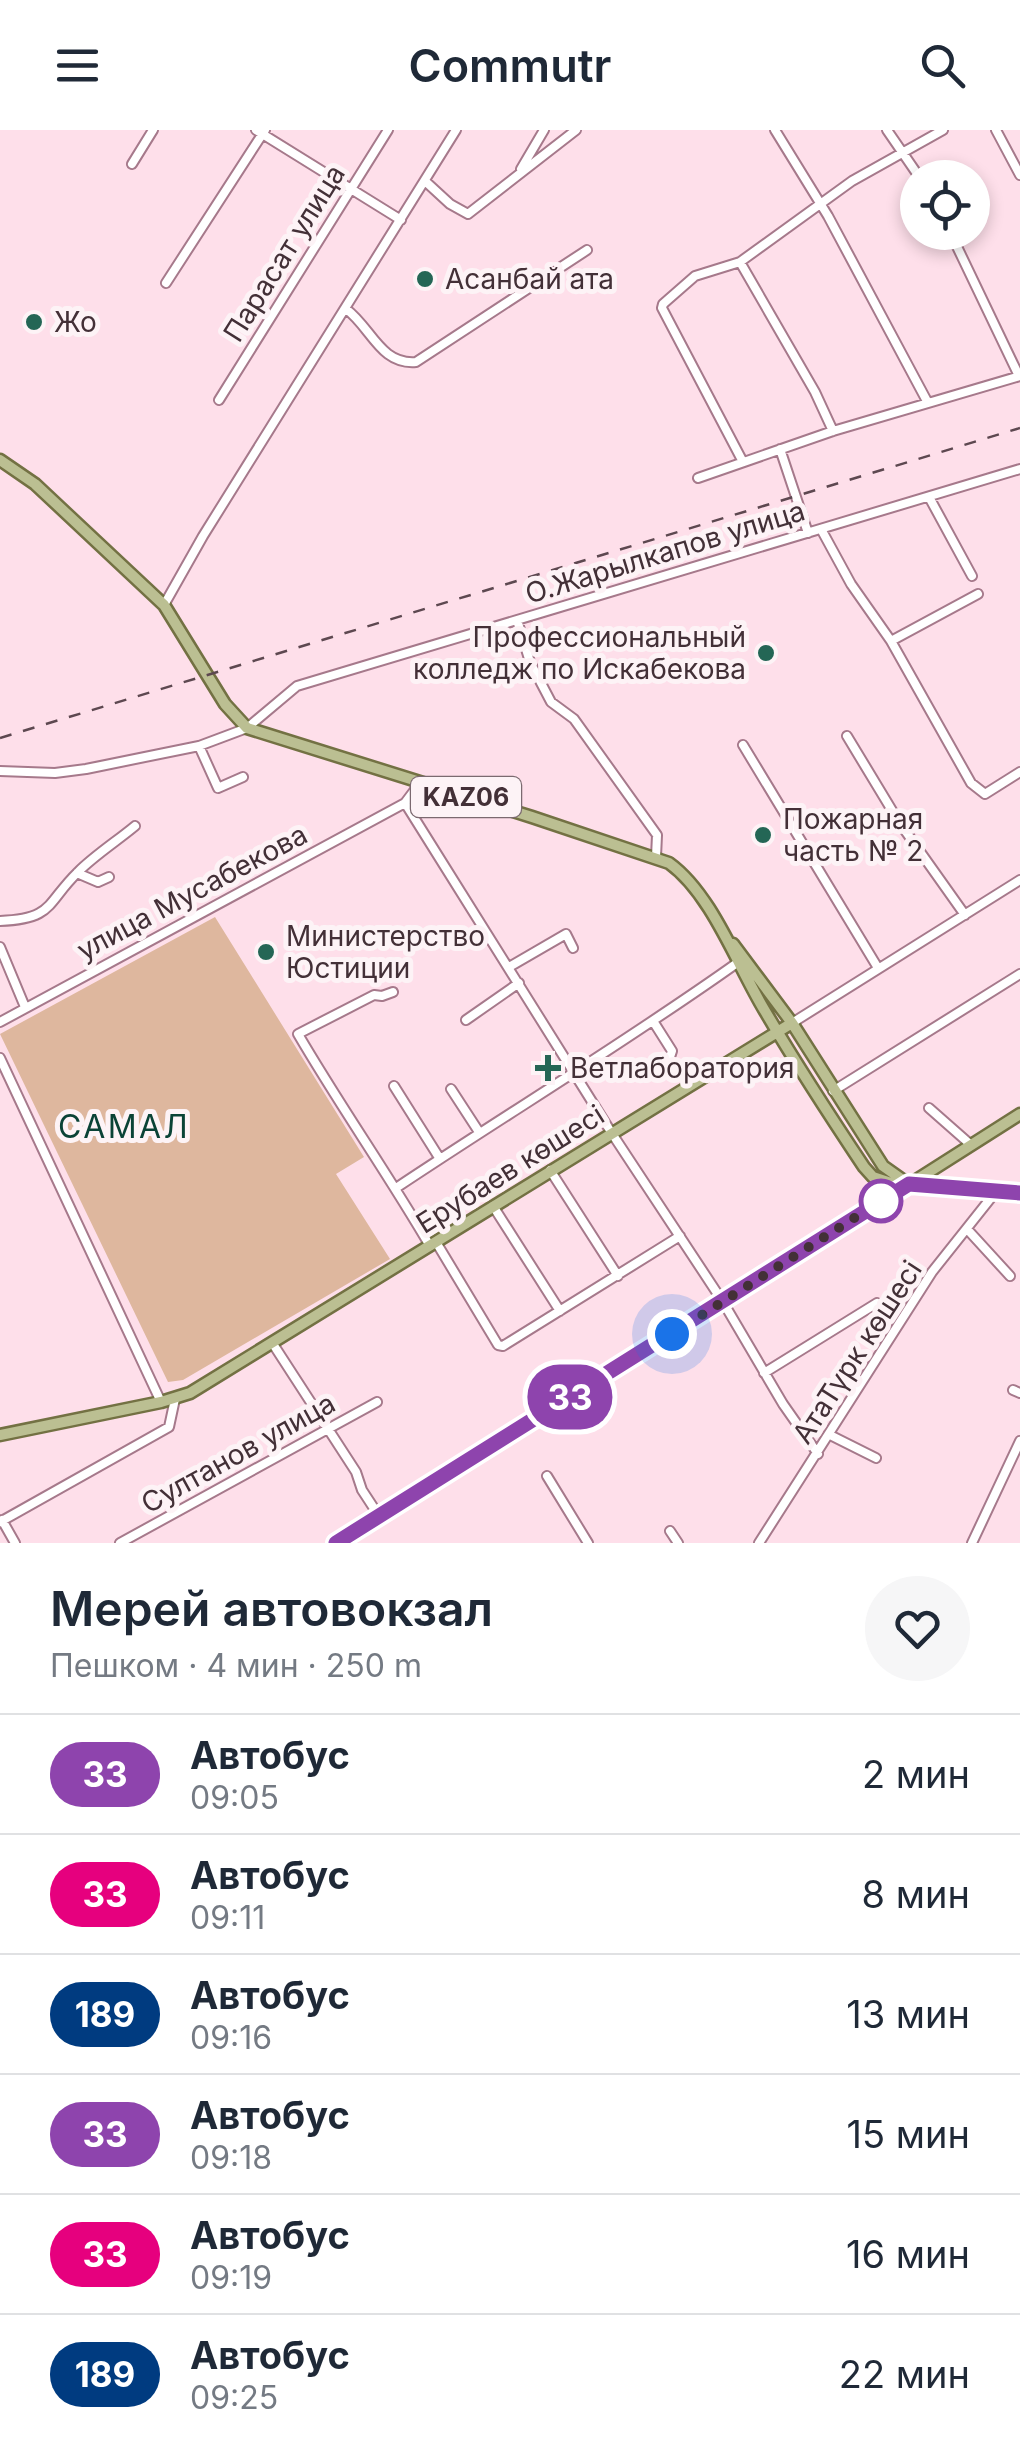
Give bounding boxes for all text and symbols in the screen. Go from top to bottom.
icon: menu [50,38,105,93]
text: Commutr [409,38,611,93]
icon: search [915,38,970,93]
street label: Парасат улица [216,158,352,348]
map controls [900,160,990,250]
button: locate [900,160,990,250]
place label: Асанбай ата [445,262,614,296]
marker: Асанбай ата [414,268,436,290]
place label: Жо [54,305,97,339]
marker: Жо [23,311,45,333]
street label: О.Жарылкапов улица [521,493,809,611]
place label: Профессиональный колледж по Искабекова [413,620,746,686]
marker: Профессиональный колледж по Искабекова [755,642,777,664]
road number: KАZ06 [411,777,521,817]
place label: Пожарная часть № 2 [783,802,923,868]
street label: улица Мусабекова [71,817,313,967]
marker: Пожарная часть № 2 [752,824,774,846]
place label: Министерство Юстиции [286,919,485,985]
marker: Министерство Юстиции [255,941,277,963]
place label: Ветлаборатория [570,1051,795,1085]
marker: Ветлаборатория [535,1055,561,1081]
street label: Ерубаев көшесі [410,1098,610,1240]
district label: САМАЛ [58,1107,190,1146]
unlabelled marker [860,1180,902,1222]
street label: АтаТүрк көшесі [785,1254,929,1450]
your location [647,1309,697,1359]
line badge: 33 [525,1364,615,1430]
text: 33 [547,1376,593,1418]
street label: Султанов улица [135,1386,341,1520]
button: heart [865,1576,970,1681]
text: Мерей автовокзал [50,1579,493,1638]
text: Пешком · 4 мин · 250 m [50,1646,422,1685]
text: Автобус [190,1732,350,1778]
text: 2 мин [862,1751,970,1797]
text: 33 [82,1753,128,1795]
text: 09:05 [190,1778,279,1817]
text: Автобус [190,1852,350,1898]
text: 8 мин [862,1871,970,1917]
text: 33 [82,1873,128,1915]
text: 09:11 [190,1898,265,1937]
text: Автобус [190,1972,350,2018]
text: 13 мин [846,1991,970,2037]
text: 189 [75,1993,135,2035]
text: 09:16 [190,2018,272,2057]
text: Автобус [190,2092,350,2138]
text: 15 мин [847,2111,970,2157]
text: 33 [82,2113,128,2155]
text: 09:18 [190,2138,272,2177]
text: Автобус [190,2212,350,2258]
text: 16 мин [846,2231,970,2277]
text: 33 [82,2233,128,2275]
text: 09:19 [190,2258,272,2297]
text: Автобус [190,2332,350,2378]
text: 22 мин [839,2351,970,2397]
text: 189 [75,2353,135,2395]
text: 09:25 [190,2378,278,2417]

